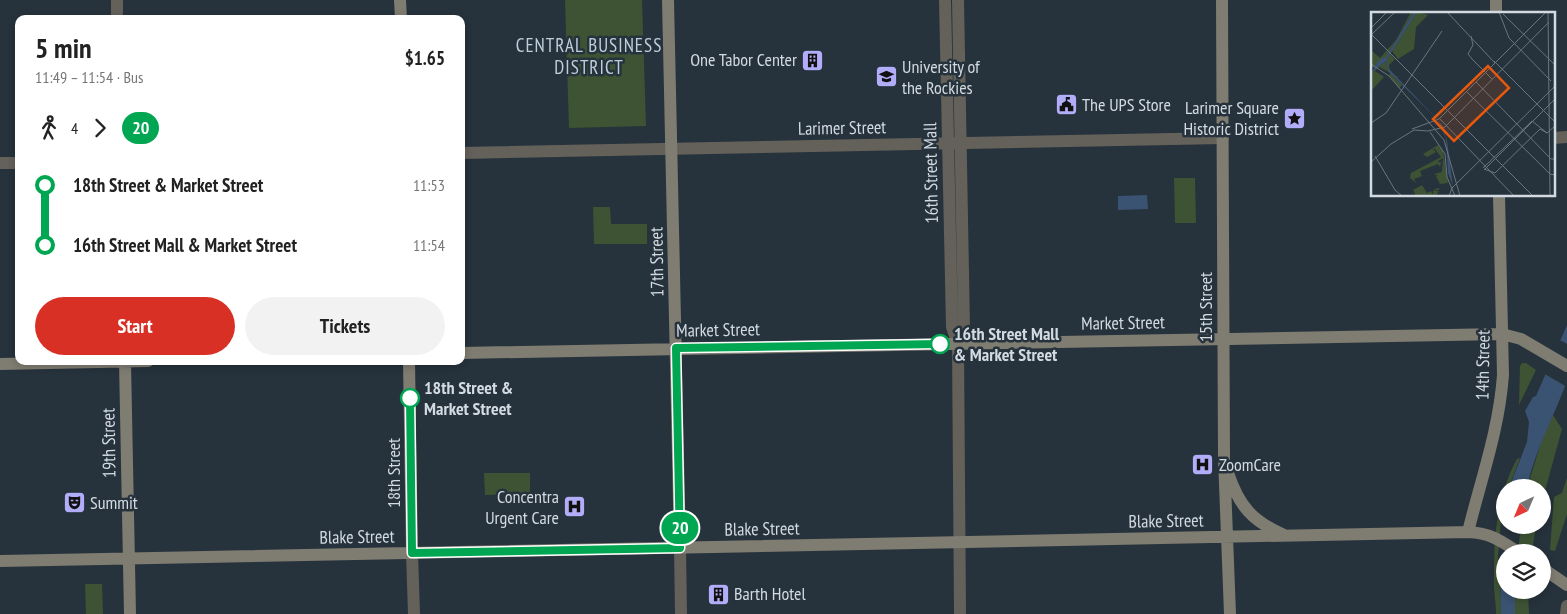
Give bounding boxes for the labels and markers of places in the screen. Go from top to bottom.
place label: One Tabor Center [690,48,797,71]
building icon: One Tabor Center [801,48,825,72]
place label: University of the Rockies [902,55,981,99]
school or university icon: University of the Rockies [874,65,898,89]
public building icon: The UPS Store [1054,93,1078,117]
place label: The UPS Store [1082,93,1171,116]
place label: Larimer Square Historic District [1183,96,1279,140]
place icon: Larimer Square Historic District [1283,106,1307,130]
place label: 16th Street Mall & Market Street [954,322,1060,366]
marker: 16th Street Mall & Market Street [930,334,950,354]
place label: 18th Street & Market Street [424,376,513,420]
marker: 18th Street & Market Street [400,388,420,408]
hospital icon: ZoomCare [1191,453,1215,477]
place label: ZoomCare [1219,453,1281,476]
place label: Concentra Urgent Care [485,485,559,529]
theatre icon: Summit [62,491,86,515]
place label: Summit [90,491,138,514]
hospital icon: Concentra Urgent Care [563,495,587,519]
building icon: Barth Hotel [706,582,730,606]
place label: Barth Hotel [734,582,806,605]

